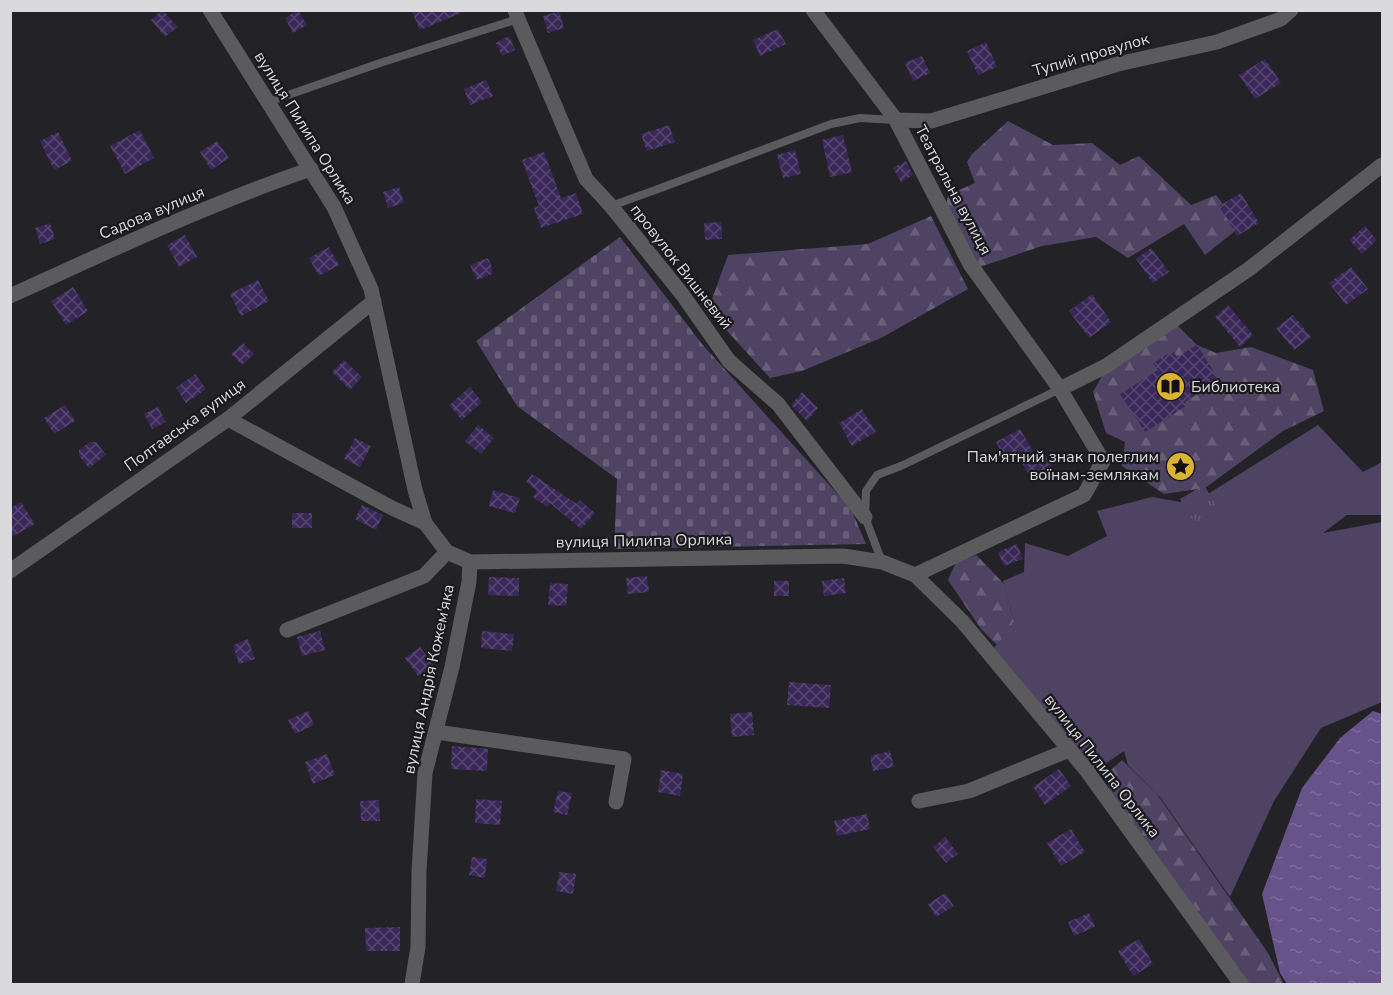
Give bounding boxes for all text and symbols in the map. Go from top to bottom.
street label: Тупий провулок [1030,28,1152,82]
street label: вулиця Пилипа Орлика [249,47,361,209]
street label: Театральна вулиця [909,121,997,259]
street label: Садова вулиця [96,181,208,245]
street label: провулок Вишневий [625,200,737,334]
library icon: Библиотека [1154,371,1186,403]
street label: Полтавська вулиця [120,373,250,477]
place label: Библиотека [1191,376,1280,398]
place label: Пам'ятний знак полеглим воїнам-землякам [967,446,1159,486]
place icon: Пам'ятний знак полеглим воїнам-землякам [1164,450,1196,482]
street label: вулиця Пилипа Орлика [555,528,733,554]
street label: вулиця Андрія Кожем'яка [398,582,460,776]
street label: вулиця Пилипа Орлика [1039,690,1165,842]

